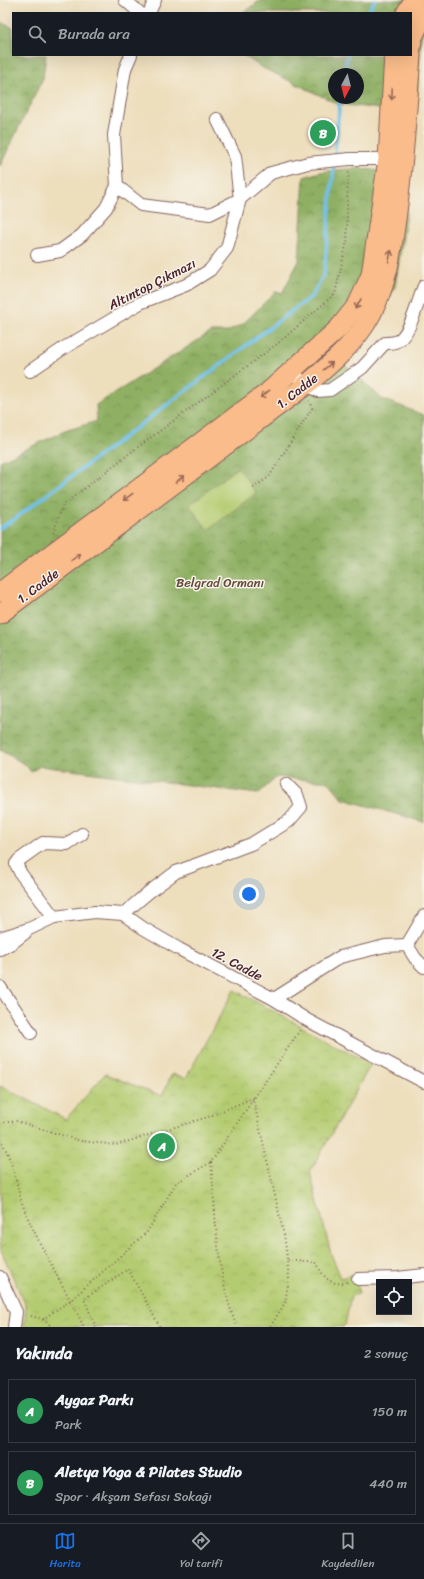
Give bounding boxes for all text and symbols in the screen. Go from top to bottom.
search box [12,12,412,56]
text: Burada ara [58,21,130,47]
icon: search [26,23,48,45]
north arrow [328,68,364,104]
one-way arrow [388,87,396,100]
pin: B [310,118,336,148]
one-way arrow [387,250,395,263]
street label: Altıntop Çıkmazı [103,252,200,316]
one-way arrow [353,298,362,309]
one-way arrow [322,362,333,371]
street label: 1. Cadde [271,367,323,415]
one-way arrow [260,390,271,398]
one-way arrow [174,475,185,483]
one-way arrow [123,493,134,502]
one-way arrow [70,553,81,561]
street label: 1. Cadde [12,562,64,610]
park label: Belgrad Ormanı [176,571,264,594]
your location [239,884,259,904]
street label: 12. Cadde [207,941,267,987]
pin: A [149,1131,175,1161]
map controls [376,1279,412,1315]
button: locate [376,1279,412,1315]
text: Yakında [16,1338,72,1368]
text: 2 sonuç [364,1342,408,1365]
text: Aygaz Parkı [55,1387,134,1413]
text: A [26,1400,34,1423]
text: 150 m [372,1400,407,1423]
text: Park [55,1413,82,1436]
text: Aletya Yoga & Pilates Studio [55,1459,242,1485]
text: B [26,1472,34,1495]
text: 440 m [369,1472,407,1495]
text: Spor · Akşam Sefası Sokağı [55,1485,212,1508]
tab: Harita [50,1530,81,1573]
tab: Yol tarifi [180,1530,222,1573]
tab: Kaydedilen [322,1530,374,1573]

